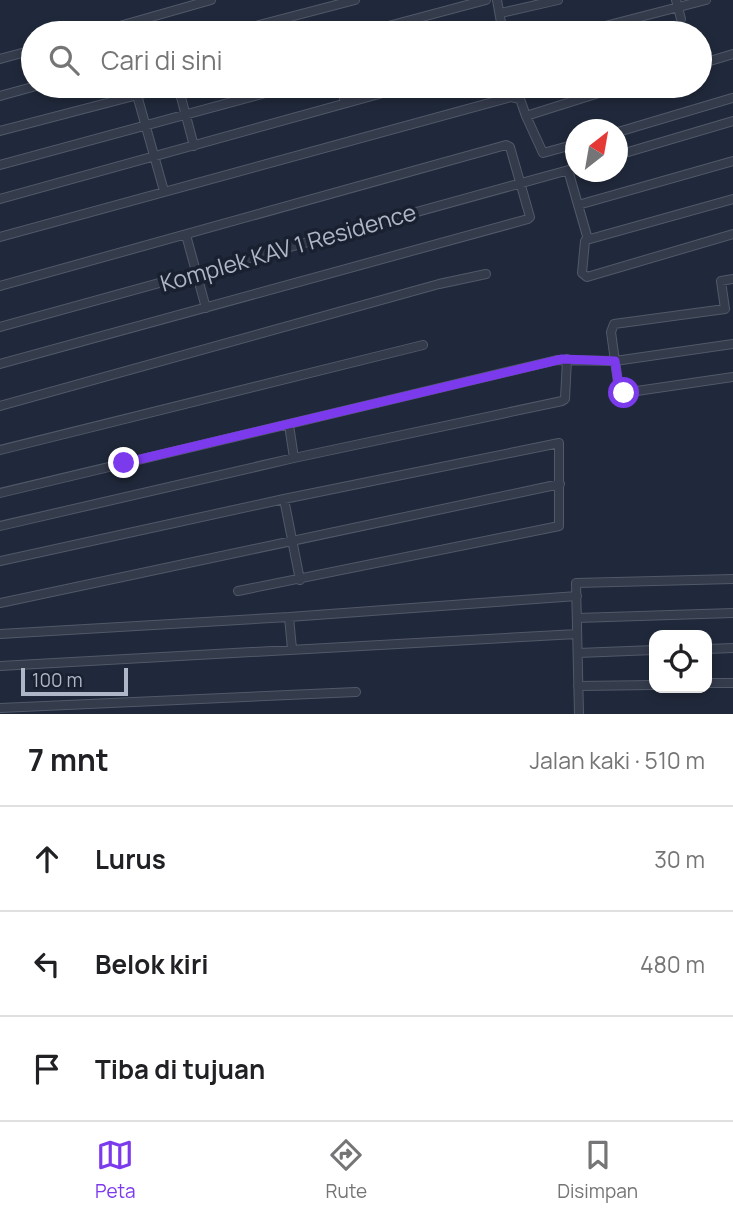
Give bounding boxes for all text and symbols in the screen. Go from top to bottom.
search box [21,21,712,98]
icon: search [45,41,83,79]
text: Cari di sini [101,42,223,78]
north arrow [565,119,628,182]
street label: Komplek KAV 1 Residence [156,195,420,299]
route start [608,377,639,408]
route end [108,447,139,478]
map controls [649,630,712,693]
button: locate [649,630,712,693]
scale bar [21,665,128,697]
text: 100 m [32,667,83,693]
text: 7 mnt [28,739,109,780]
text: Jalan kaki · 510 m [529,744,705,776]
icon: ahead [28,840,66,878]
text: Lurus [95,841,166,877]
text: 30 m [654,843,705,875]
icon: left [28,945,66,983]
text: Belok kiri [95,946,209,982]
text: 480 m [640,948,705,980]
icon: arrive [28,1050,66,1088]
text: Tiba di tujuan [95,1051,265,1087]
tab: Peta [95,1136,136,1204]
tab: Rute [326,1136,367,1204]
tab: Disimpan [557,1136,638,1204]

